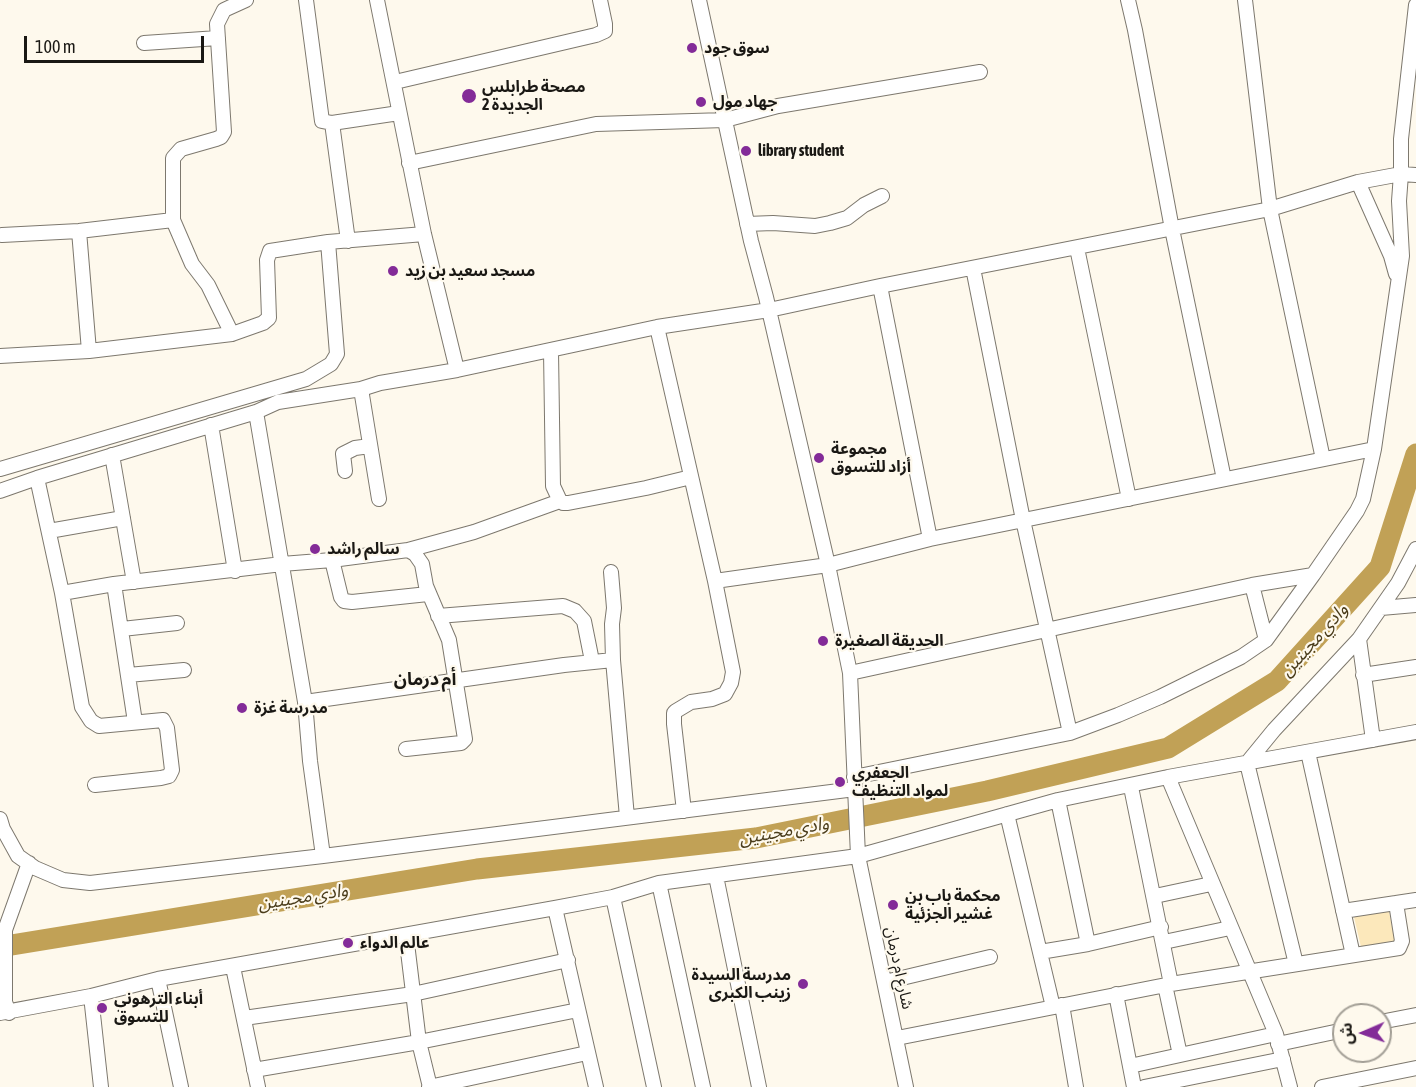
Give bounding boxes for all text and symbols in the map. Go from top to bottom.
scale bar [27,24,207,62]
text: 100 m [35,36,76,57]
place label: سوق جود [704,38,770,58]
marker: سوق جود [685,41,699,55]
place label: مصحة طرابلس الجديدة 2 [482,77,585,115]
marker: مصحة طرابلس الجديدة 2 [460,87,478,105]
place label: جهاد مول [713,92,777,112]
marker: جهاد مول [694,95,708,109]
place label: library student [758,141,844,161]
marker: library student [739,144,753,158]
place label: مسجد سعيد بن زيد [405,261,535,281]
marker: مسجد سعيد بن زيد [386,264,400,278]
place label: مجموعة أزاد للتسوق [831,439,911,477]
marker: مجموعة أزاد للتسوق [812,451,826,465]
place label: سالم راشد [327,539,400,559]
marker: سالم راشد [308,542,322,556]
water label: وادي مجينين [1276,599,1352,681]
place label: الحديقة الصغيرة [835,631,944,651]
marker: الحديقة الصغيرة [816,634,830,648]
district label: أم درمان [394,668,456,690]
place label: مدرسة غزة [254,698,328,718]
marker: مدرسة غزة [235,701,249,715]
place label: الجعفري لمواد التنظيف [852,763,948,801]
marker: الجعفري لمواد التنظيف [833,775,847,789]
water label: وادي مجينين [737,812,831,850]
water label: وادي مجينين [257,879,349,915]
place label: محكمة باب بن غشير الجزئية [905,886,1001,924]
marker: محكمة باب بن غشير الجزئية [886,898,900,912]
street label: شارع ام درمان [881,925,917,1011]
place label: عالم الدواء [360,933,430,953]
marker: عالم الدواء [341,936,355,950]
place label: مدرسة السيدة زينب الكبرى [692,965,791,1003]
marker: مدرسة السيدة زينب الكبرى [796,977,810,991]
place label: أبناء الترهوني للتسوق [114,989,203,1027]
marker: أبناء الترهوني للتسوق [95,1001,109,1015]
north arrow [1332,1003,1392,1063]
text: ش [1337,1022,1355,1045]

